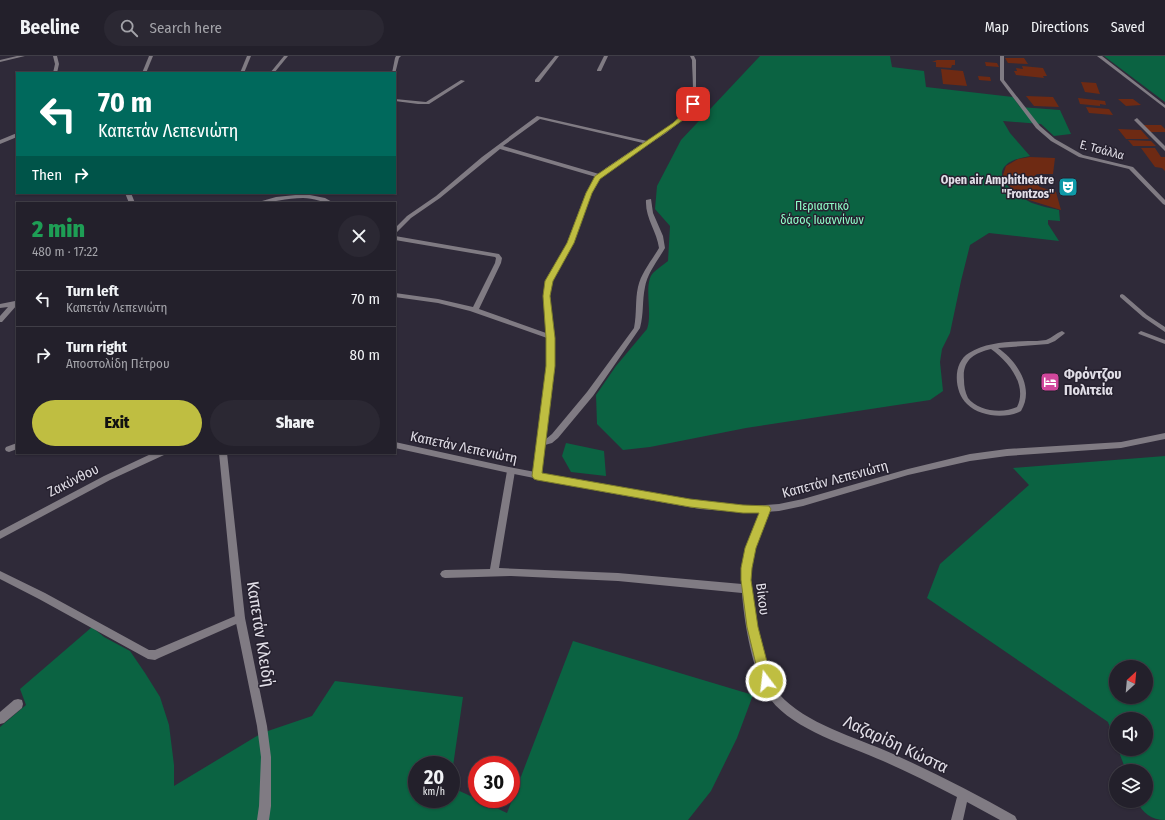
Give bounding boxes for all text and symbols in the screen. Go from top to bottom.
search box [104,10,384,46]
text: Beeline [20,16,80,39]
icon: search [118,17,140,39]
text: Search here [150,19,222,37]
text: Map [985,19,1009,36]
text: Directions [1031,19,1089,36]
text: Saved [1111,19,1145,36]
text: 70 m [98,86,152,119]
pin [676,87,710,121]
icon: left [32,88,84,140]
icon: arrive [682,93,704,115]
text: Καπετάν Λεπενιώτη [98,120,238,142]
street label: Ε. Τσάλλα [1078,137,1126,163]
icon: right [70,164,92,186]
text: Then [32,166,62,184]
place label: Open air Amphitheatre "Frontzos" [941,173,1054,201]
theatre icon: Open air Amphitheatre "Frontzos" [1057,176,1079,198]
park label: Περιαστικό δάσος Ιωαννίνων [780,199,864,227]
text: 2 min [32,215,85,243]
button: close [338,215,380,257]
text: 480 m · 17:22 [32,244,98,259]
text: Turn left [66,282,119,300]
icon: left [32,288,54,310]
text: 70 m [351,290,380,308]
text: Καπετάν Λεπενιώτη [66,300,167,315]
text: Turn right [66,338,127,356]
icon: right [32,344,54,366]
text: 80 m [350,346,380,364]
text: Αποστολίδη Πέτρου [66,356,170,371]
place label: Φρόντζου Πολιτεία [1064,366,1122,399]
hotel icon: Φρόντζου Πολιτεία [1039,371,1061,393]
button: Exit [32,400,202,446]
button: Share [210,400,380,446]
street label: Καπετάν Λεπενιώτη [409,428,519,467]
street label: Καπετάν Λεπενιώτη [780,457,890,502]
street label: Ζακύνθου [45,460,102,501]
street label: Καπετάν Κλειδή [242,580,279,689]
street label: Βίκου [752,582,773,616]
position arrow [745,660,787,702]
north arrow [1109,660,1153,704]
map controls [1109,660,1153,808]
street label: Λαζαρίδη Κώστα [840,711,951,778]
button: sound [1109,712,1153,756]
speed limit sign: 30 [468,756,520,808]
button: layers [1109,764,1153,808]
text: 20 [424,765,444,789]
text: km/h [423,786,445,798]

